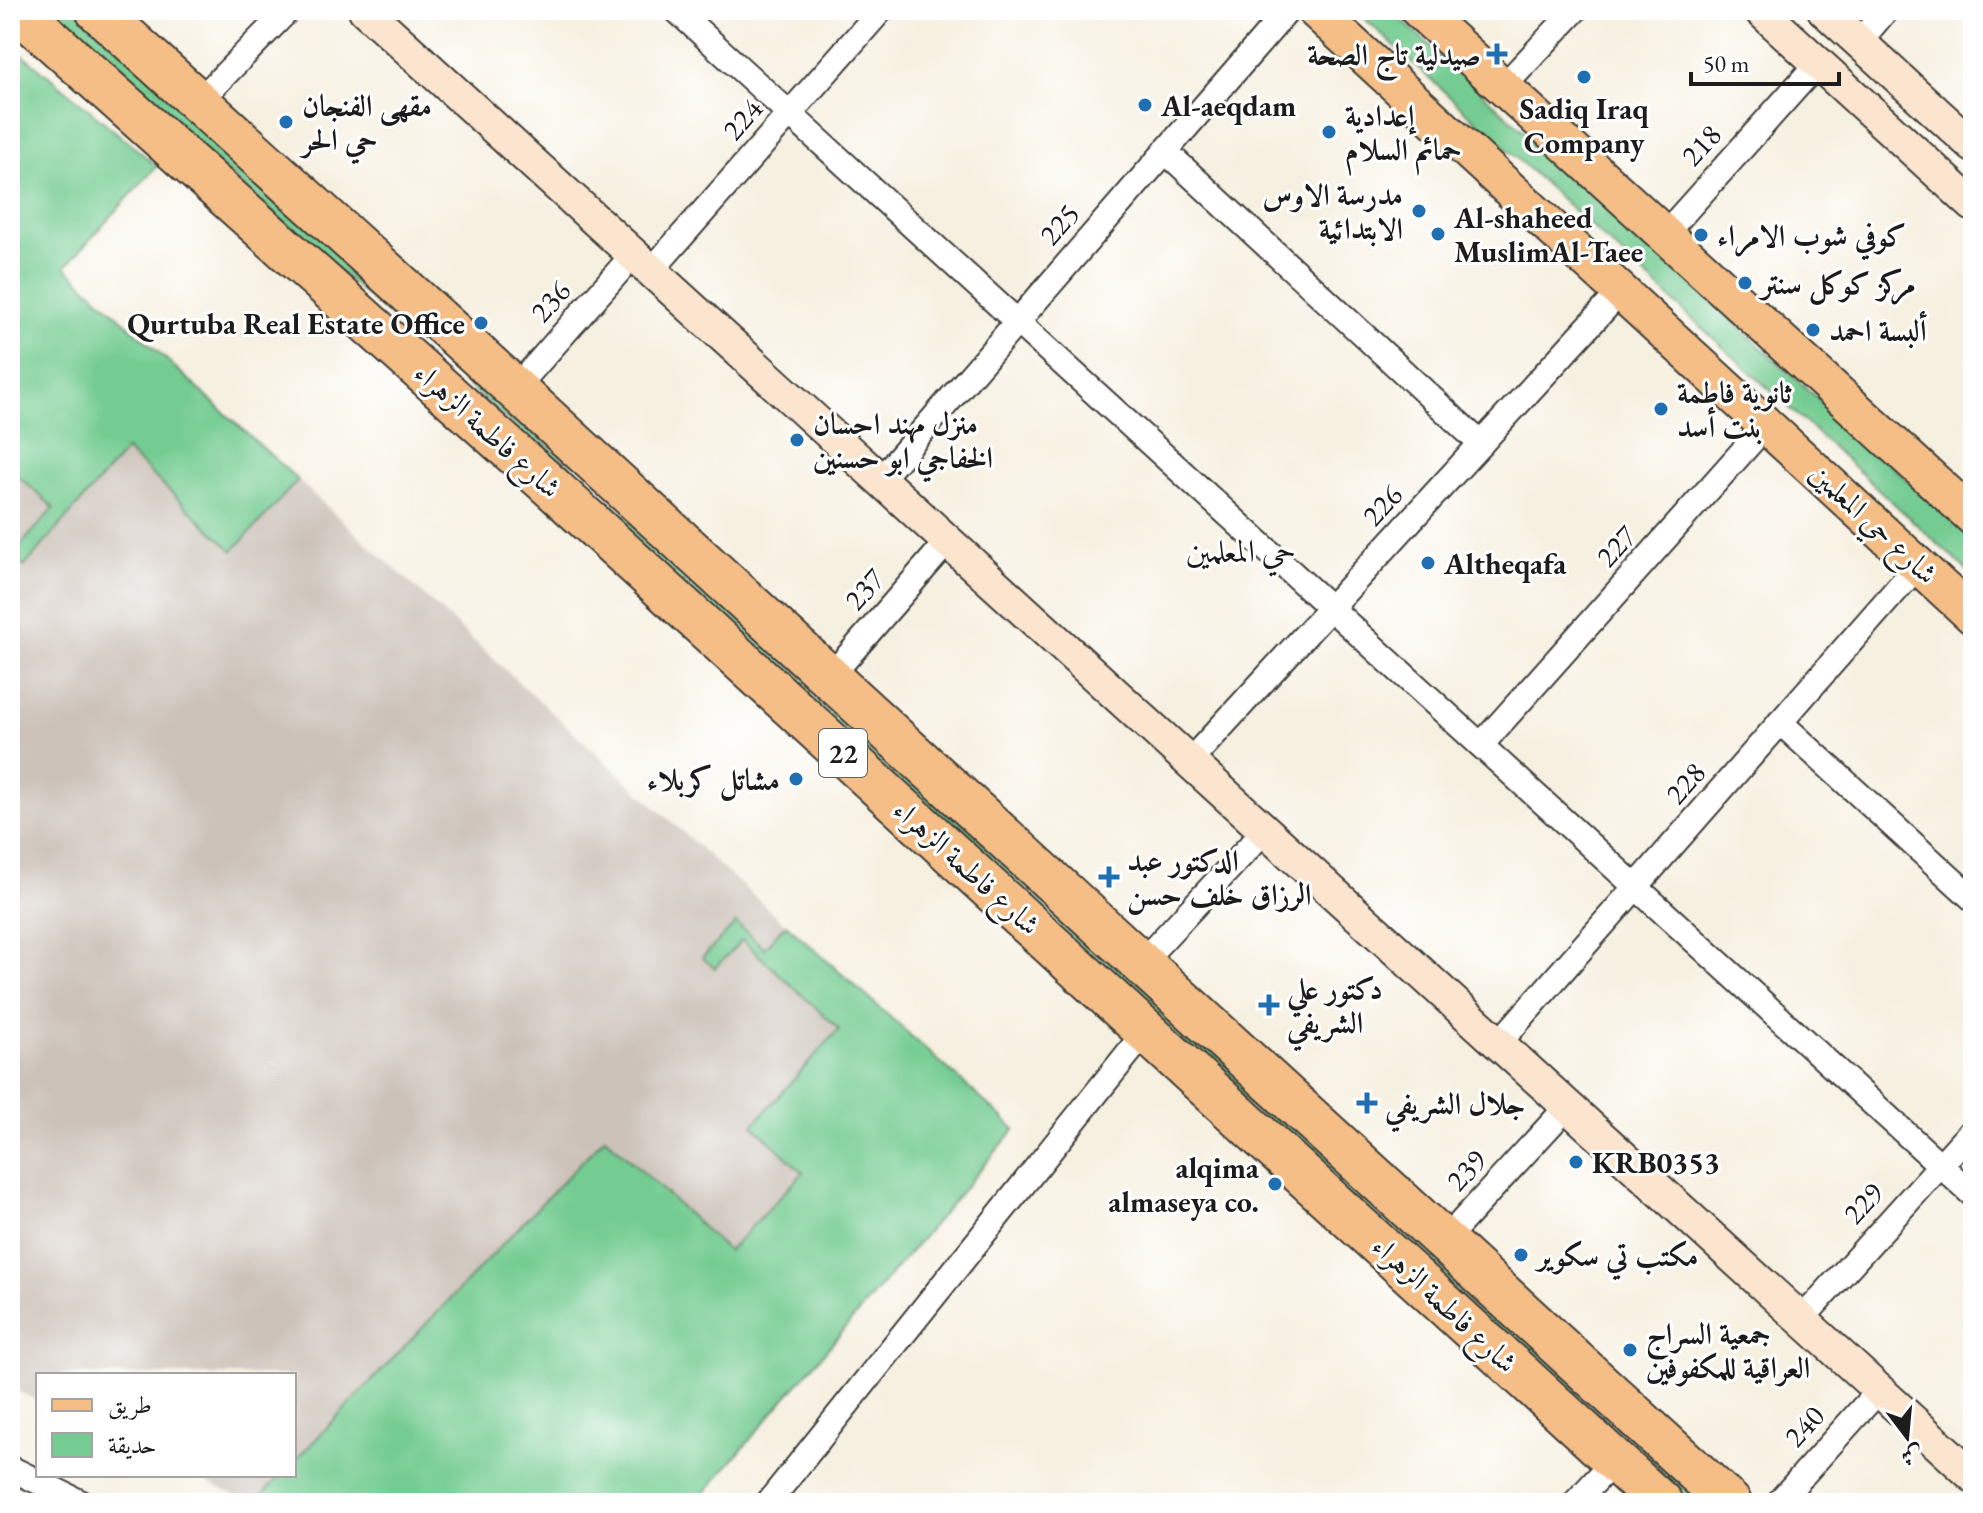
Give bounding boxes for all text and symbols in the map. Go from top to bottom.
place label: صيدلية تاج الصحة [1307,35,1481,82]
scale bar [1691,36,1839,86]
marker: صيدلية تاج الصحة [1488,45,1506,63]
text: 50 m [1703,48,1750,79]
marker: Sadiq Iraq Company [1575,68,1593,86]
place label: مقهى الفنجان حي الحر [299,86,432,165]
place label: Al-aeqdam [1160,86,1296,125]
street label: 224 [713,89,771,148]
place label: Sadiq Iraq Company [1519,89,1649,162]
marker: Al-aeqdam [1136,96,1154,114]
place label: إعدادية حمائم السلام [1345,96,1462,176]
marker: مقهى الفنجان حي الحر [277,113,295,131]
street label: 218 [1672,116,1730,174]
marker: إعدادية حمائم السلام [1320,123,1338,141]
place label: مدرسة الاوس الابتدائية [1262,175,1403,248]
street label: 225 [1030,195,1088,253]
place label: Al-shaheed MuslimAl-Taee [1453,198,1643,271]
marker: مدرسة الاوس الابتدائية [1410,202,1428,220]
place label: كوفي شوب الامراء [1717,216,1906,261]
marker: Al-shaheed MuslimAl-Taee [1429,225,1447,243]
marker: كوفي شوب الامراء [1692,226,1710,244]
place label: مركز كوكل سنتر [1758,264,1916,305]
street label: 236 [521,272,579,330]
marker: مركز كوكل سنتر [1736,274,1754,292]
place label: Qurtuba Real Estate Office [127,304,465,343]
place label: ألبسة احمد [1829,310,1928,350]
marker: Qurtuba Real Estate Office [472,314,490,332]
marker: ألبسة احمد [1804,321,1822,339]
street label: شارع فاطمة الزهراء [402,353,570,511]
place label: ثانوية فاطمة بنت أسد [1677,373,1793,446]
marker: ثانوية فاطمة بنت أسد [1652,400,1670,418]
place label: منزل مهند احسان الخفاجي ابو حسنين [813,404,993,483]
marker: منزل مهند احسان الخفاجي ابو حسنين [788,431,806,449]
street label: شارع حي المعلمين [1797,454,1946,597]
street label: 226 [1353,476,1411,534]
street label: 227 [1587,516,1645,575]
district label: حي المعلمين [1186,530,1296,577]
place label: Altheqafa [1443,544,1567,583]
marker: Altheqafa [1419,554,1437,572]
street label: 237 [835,559,893,618]
road number: 22 [819,729,867,777]
street label: 228 [1656,754,1714,812]
place label: مشاتل كربلاء [647,760,780,801]
marker: مشاتل كربلاء [787,770,805,788]
street label: شارع فاطمة الزهراء [881,790,1049,948]
place label: الدكتور عبد الرزاق خلف حسن [1127,841,1311,915]
marker: الدكتور عبد الرزاق خلف حسن [1098,866,1120,888]
place label: دكتور علي الشريفي [1286,969,1383,1052]
marker: دكتور علي الشريفي [1258,994,1280,1016]
place label: جلال الشريفي [1384,1084,1525,1133]
marker: جلال الشريفي [1356,1092,1378,1114]
street label: 239 [1437,1141,1495,1199]
place label: KRB0353 [1592,1143,1720,1182]
place label: alqima almaseya co. [1108,1148,1260,1221]
marker: KRB0353 [1567,1153,1585,1171]
street label: 229 [1834,1174,1892,1232]
marker: alqima almaseya co. [1266,1175,1284,1193]
street label: شارع فاطمة الزهراء [1360,1226,1526,1386]
place label: مكتب تي سكوير [1534,1236,1698,1281]
marker: مكتب تي سكوير [1512,1246,1530,1264]
place label: جمعية السراج العراقية للمكفوفين [1646,1314,1810,1387]
marker: جمعية السراج العراقية للمكفوفين [1621,1341,1639,1359]
legend [36,1373,296,1477]
text: طريق [108,1389,152,1420]
street label: 240 [1775,1397,1833,1455]
north arrow [1867,1397,1947,1477]
text: حديقة [108,1429,157,1460]
text: ش [1898,1439,1927,1473]

